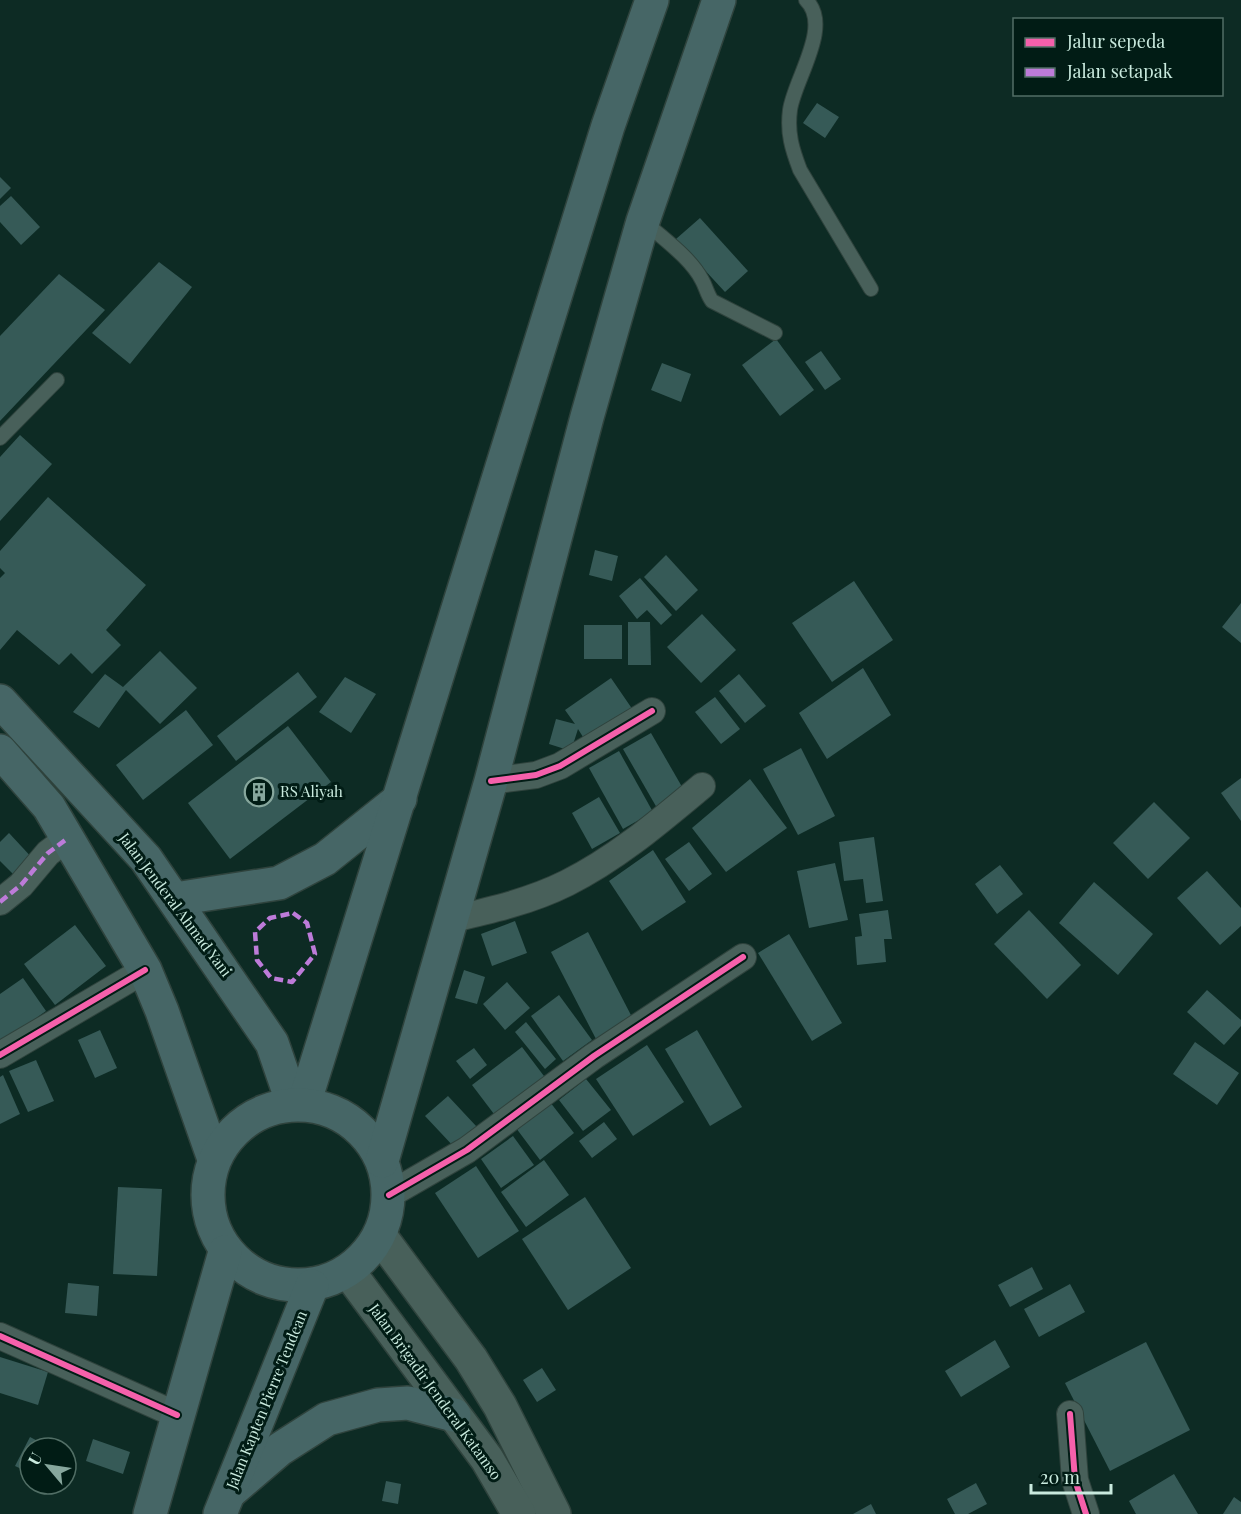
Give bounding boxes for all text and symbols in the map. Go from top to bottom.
legend [1013,18,1223,96]
text: Jalur sepeda [1066,29,1165,53]
text: Jalan setapak [1066,59,1173,83]
building icon: RS Aliyah [243,776,275,808]
place label: RS Aliyah [280,781,343,801]
street label: Jalan Jenderal Ahmad Yani [114,828,237,981]
street label: Jalan Brigadir Jenderal Katamso [364,1298,507,1484]
street label: Jalan Kapten Pierre Tendean [221,1307,311,1493]
north arrow [18,1436,78,1496]
text: U [23,1449,46,1468]
scale bar [1031,1457,1110,1495]
text: 20 m [1040,1465,1080,1489]

